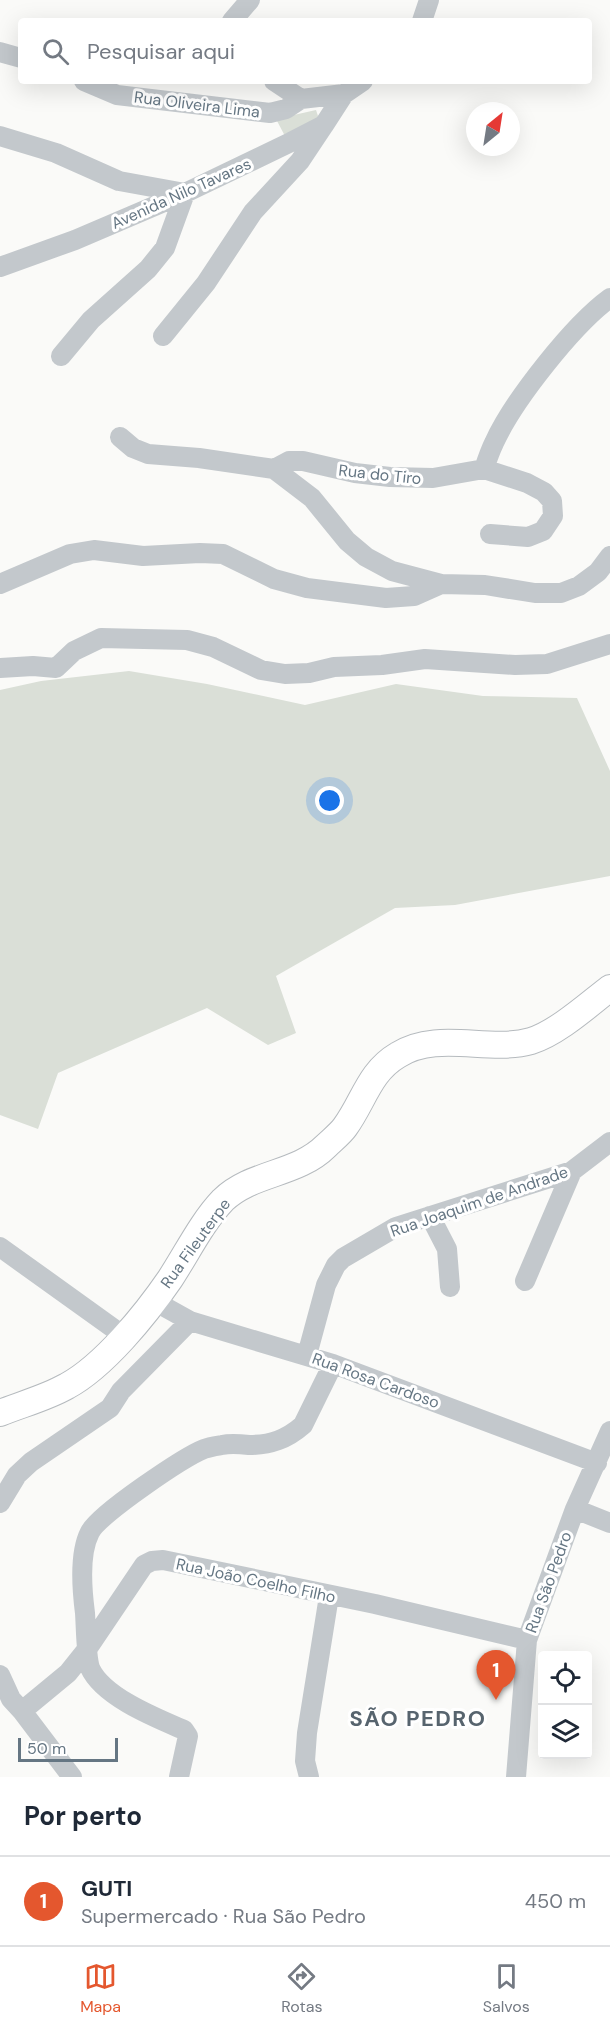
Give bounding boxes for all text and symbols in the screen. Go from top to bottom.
search box [18,18,592,84]
icon: search [39,35,72,68]
text: Pesquisar aqui [87,37,235,66]
street label: Rua Oliveira Lima [133,86,261,123]
north arrow [466,102,520,156]
street label: Avenida Nilo Tavares [108,153,254,234]
street label: Rua do Tiro [337,460,422,489]
your location [315,786,344,815]
street label: Rua Joaquim de Andrade [388,1161,571,1242]
street label: Rua Fileuterpe [156,1194,235,1292]
street label: Rua Rosa Cardoso [309,1348,442,1413]
street label: Rua São Pedro [520,1529,577,1636]
street label: Rua João Coelho Filho [174,1553,338,1608]
pin: 1 [476,1650,516,1700]
map controls [538,1651,592,1759]
button: locate [538,1651,592,1705]
district label: SÃO PEDRO [350,1704,486,1733]
button: layers [538,1705,592,1759]
scale bar [18,1735,118,1762]
text: 50 m [27,1738,66,1759]
text: Por perto [24,1799,142,1833]
text: GUTI [81,1874,132,1903]
text: 1 [40,1888,47,1914]
text: 450 m [525,1888,586,1914]
text: Supermercado · Rua São Pedro [81,1903,366,1929]
tab: Mapa [80,1960,121,2017]
tab: Rotas [281,1960,322,2017]
tab: Salvos [483,1960,530,2017]

